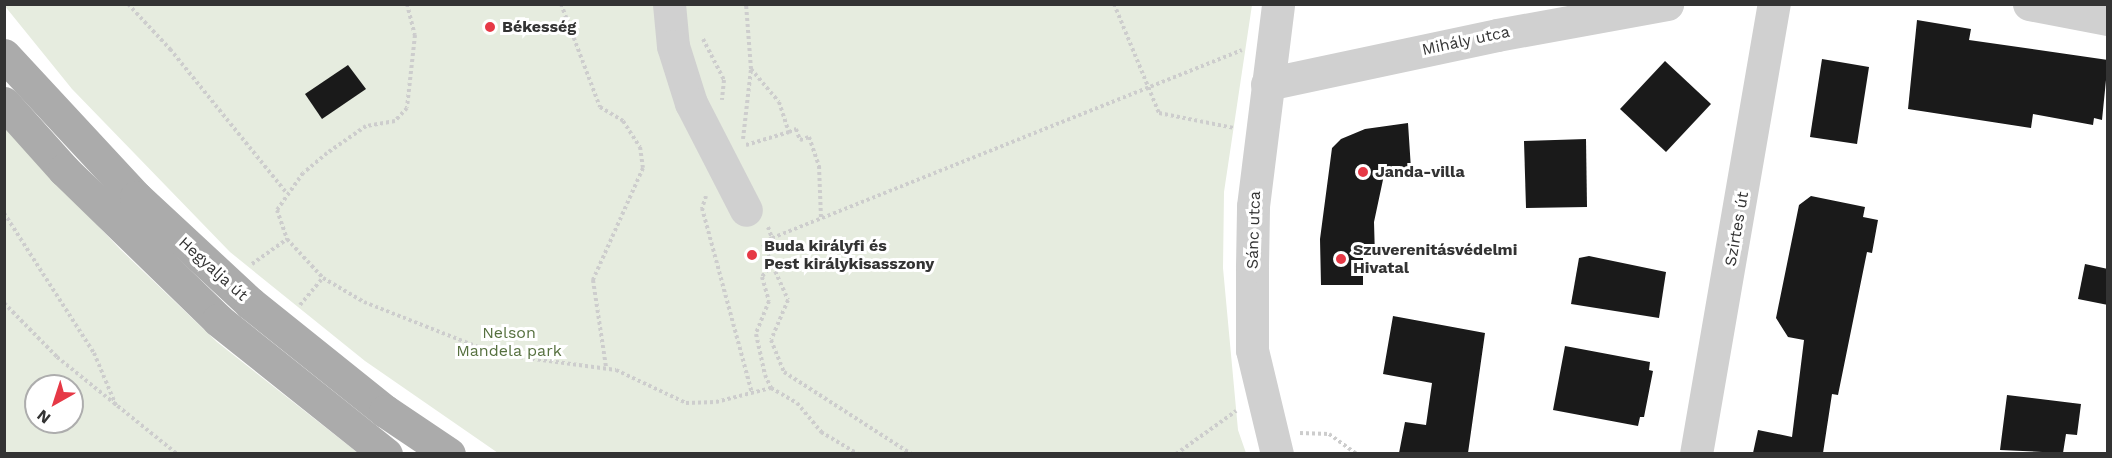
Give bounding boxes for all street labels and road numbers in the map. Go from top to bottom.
street label: Mihály utca [1420,22,1512,60]
street label: Szirtes út [1721,190,1753,268]
street label: Sánc utca [1243,191,1265,269]
street label: Hegyalja út [174,233,252,305]

